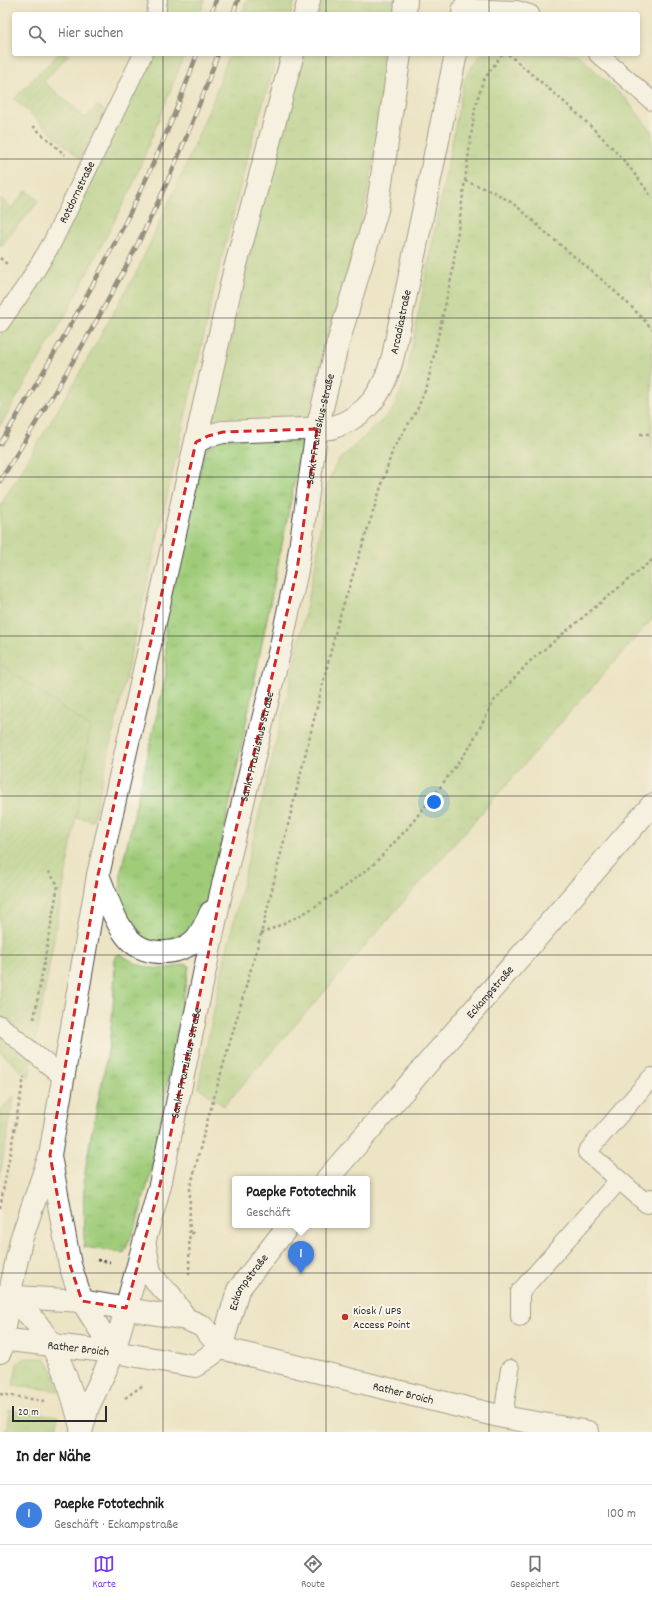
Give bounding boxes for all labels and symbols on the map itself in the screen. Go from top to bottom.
street label: Rotdornstraße [56,159,100,227]
street label: Arcadiastraße [387,288,417,356]
street label: Sankt-Franziskus-Straße [302,372,340,486]
street label: Sankt-Franziskus-Straße [236,690,279,804]
your location [424,792,444,812]
street label: Eckampstraße [463,963,519,1023]
street label: Sankt-Franziskus-Straße [167,1006,207,1120]
pin: 1 [288,1241,314,1274]
street label: Eckampstraße [225,1251,273,1313]
place label: Kiosk / UPS Access Point [353,1303,411,1334]
marker: Kiosk / UPS Access Point [340,1312,350,1322]
street label: Rather Broich [47,1337,110,1361]
street label: Rather Broich [371,1378,435,1410]
scale bar [12,1404,107,1423]

